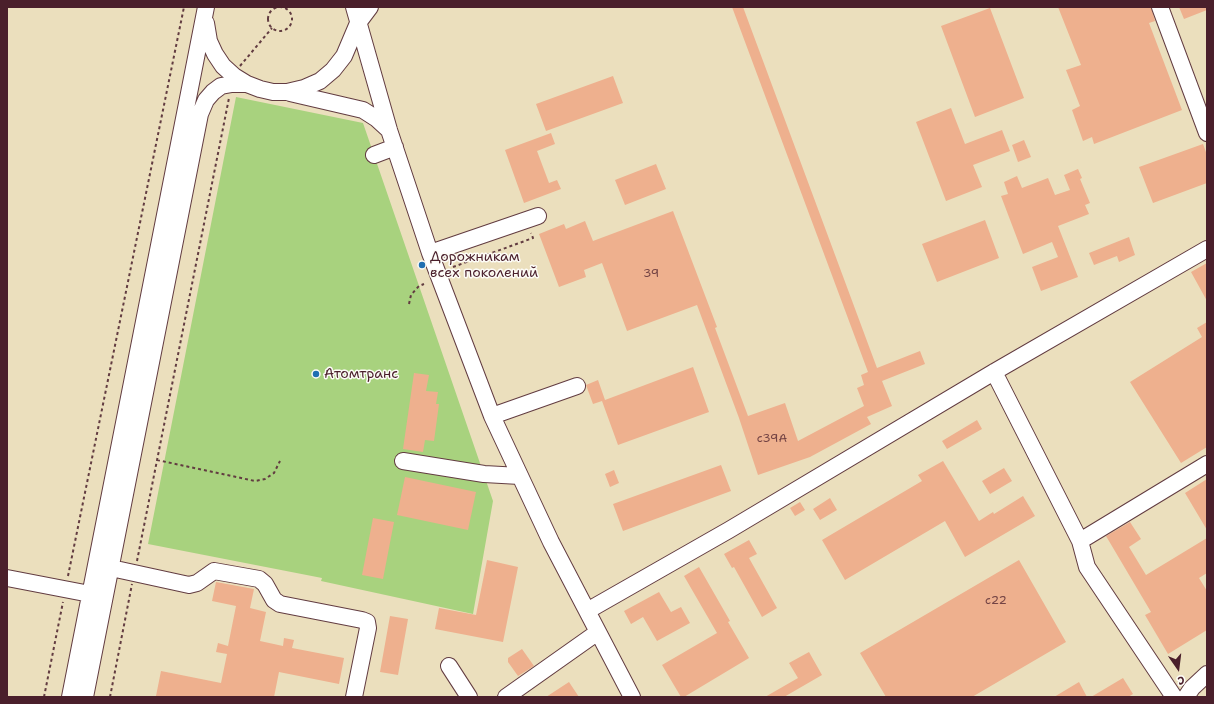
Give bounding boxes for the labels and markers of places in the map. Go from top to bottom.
place label: Дорожникам всех поколений [430,249,538,282]
marker: Дорожникам всех поколений [417,260,427,270]
place label: Атомтранс [324,366,398,382]
marker: Атомтранс [311,369,321,379]

